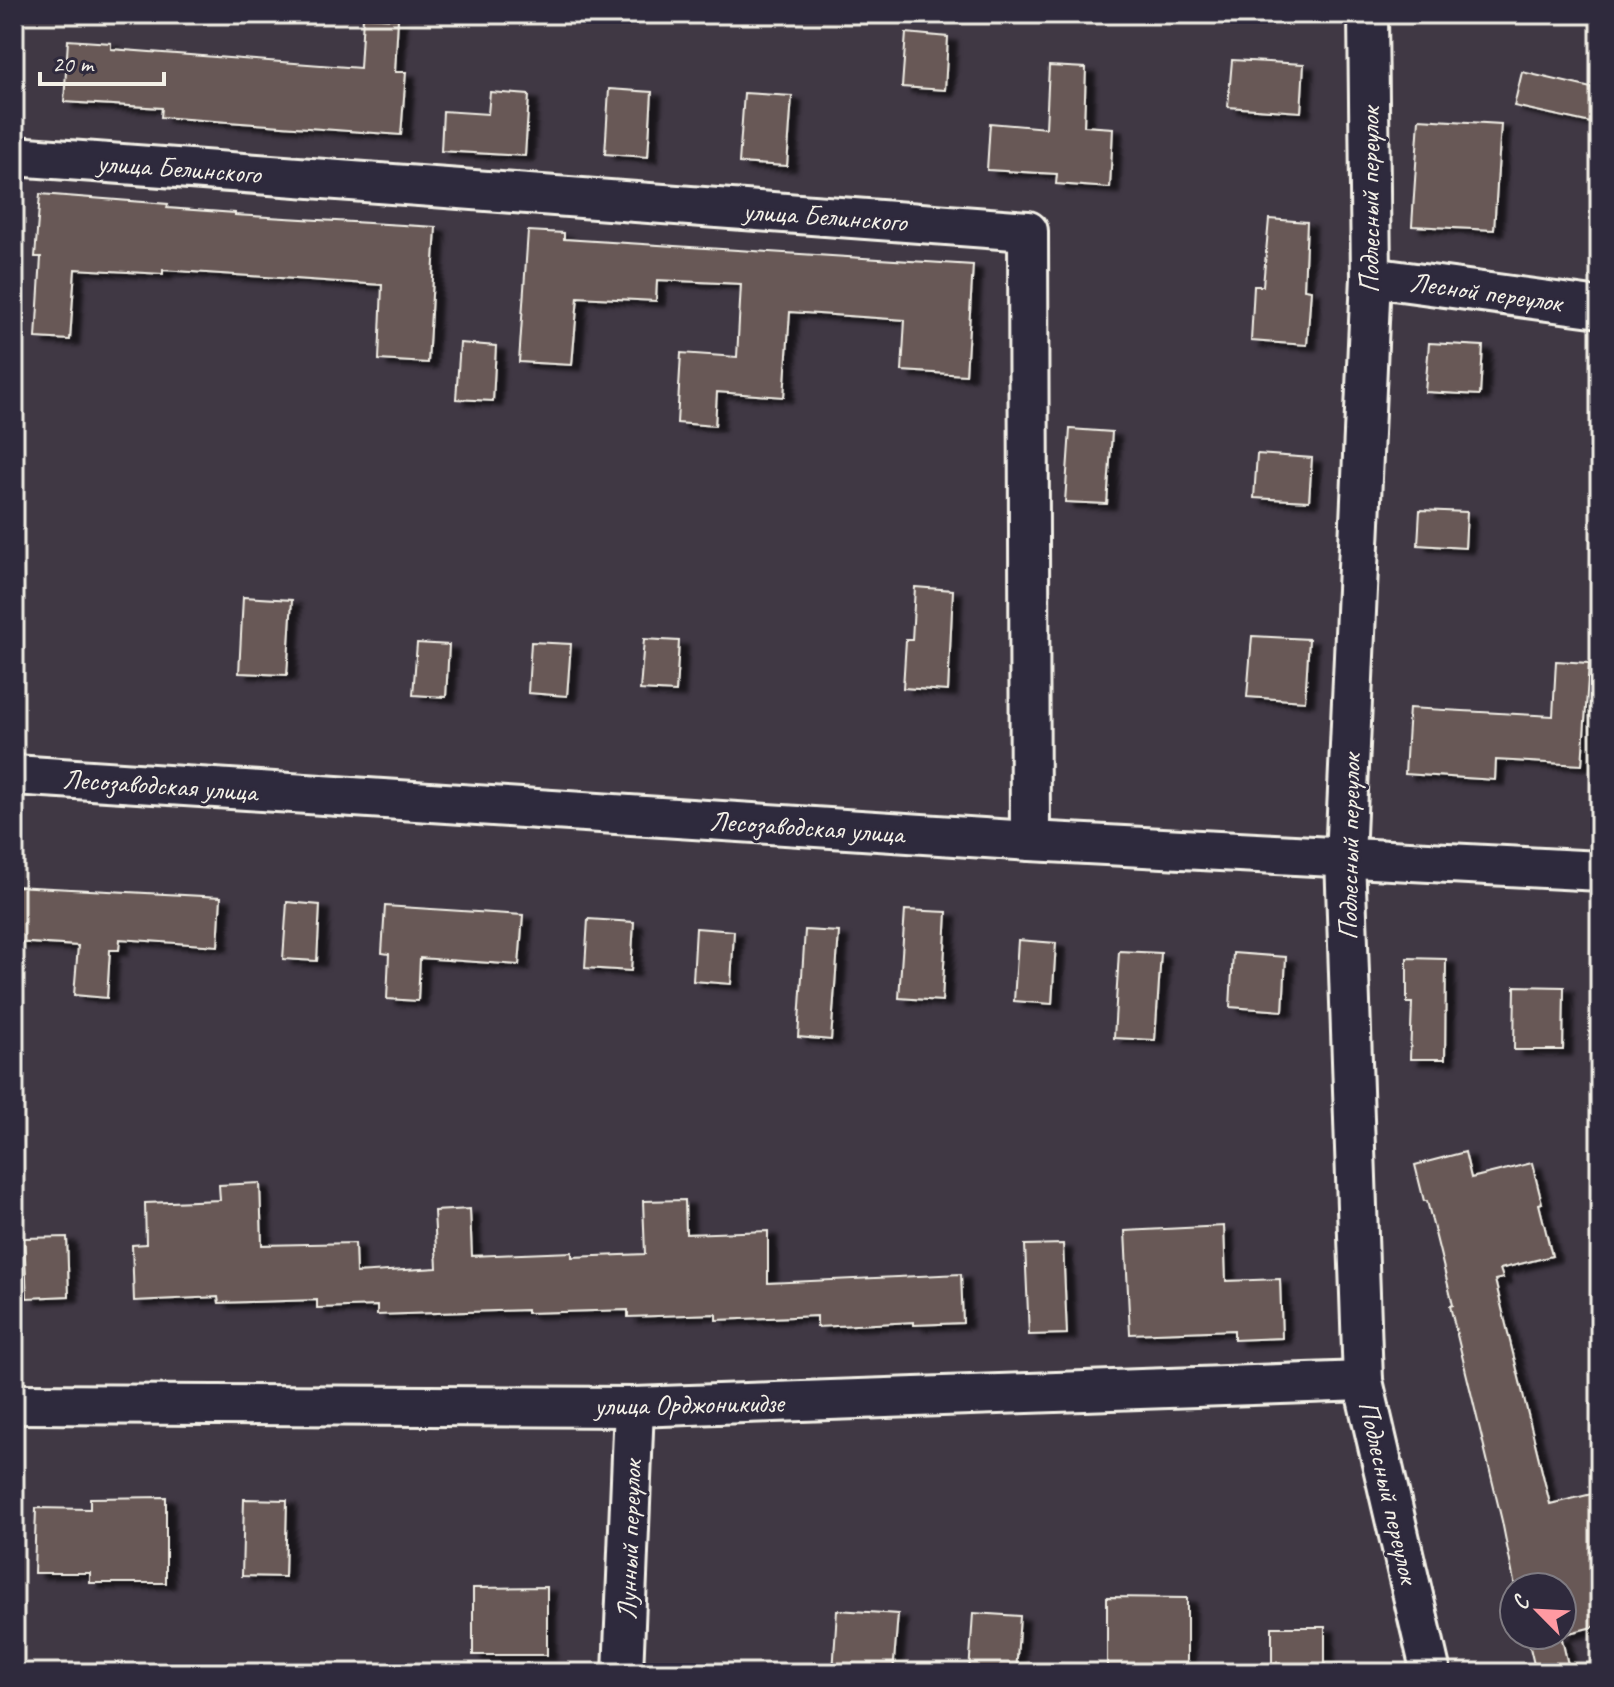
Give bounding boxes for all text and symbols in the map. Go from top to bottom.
scale bar [40,36,164,86]
text: 20 m [52,49,95,79]
street label: Подлесный переулок [1352,104,1387,293]
street label: улица Белинского [94,145,264,191]
street label: улица Белинского [740,193,910,239]
street label: Лесной переулок [1408,264,1567,320]
street label: Подлесный переулок [1330,751,1368,940]
street label: Лесозаводская улица [62,761,261,809]
street label: Лесозаводская улица [709,803,908,851]
street label: улица Орджоникидзе [592,1385,786,1423]
street label: Подлесный переулок [1351,1397,1428,1589]
street label: Лунный переулок [609,1457,649,1621]
north arrow [1498,1571,1578,1651]
text: С [1506,1590,1537,1614]

